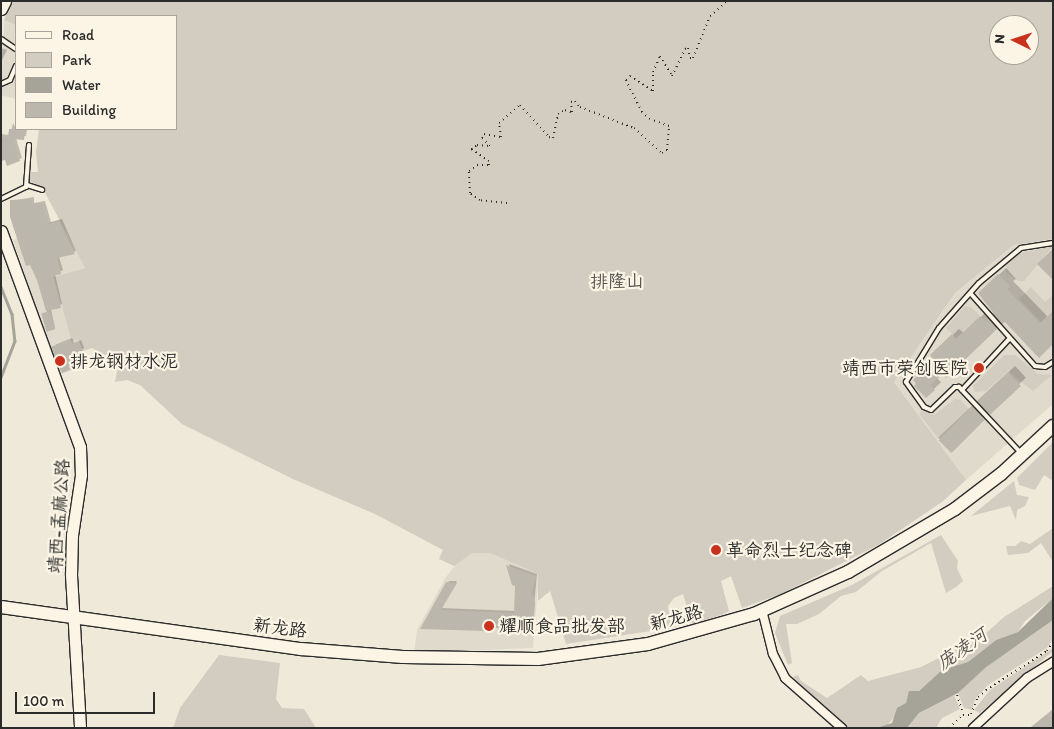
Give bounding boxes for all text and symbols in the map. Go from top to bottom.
legend [15,15,178,130]
north arrow [989,15,1039,65]
text: Road [62,26,94,44]
text: N [991,34,1008,44]
text: Park [62,51,92,69]
text: Water [62,76,100,94]
text: Building [62,101,116,119]
park label: 排隆山 [590,270,644,292]
place label: 排龙钢材水泥 [70,350,178,372]
marker: 排龙钢材水泥 [54,355,66,367]
place label: 靖西市荣创医院 [842,357,968,379]
marker: 靖西市荣创医院 [972,361,986,375]
street label: 靖西-孟麻公路 [44,458,74,574]
place label: 革命烈士纪念碑 [726,539,852,561]
marker: 革命烈士纪念碑 [710,544,722,556]
street label: 新龙路 [647,601,705,635]
street label: 新龙路 [252,614,308,642]
place label: 耀顺食品批发部 [499,615,625,637]
marker: 耀顺食品批发部 [483,620,495,632]
water label: 庞凌河 [932,623,992,675]
scale bar [18,682,158,714]
text: 100 m [23,692,64,710]

